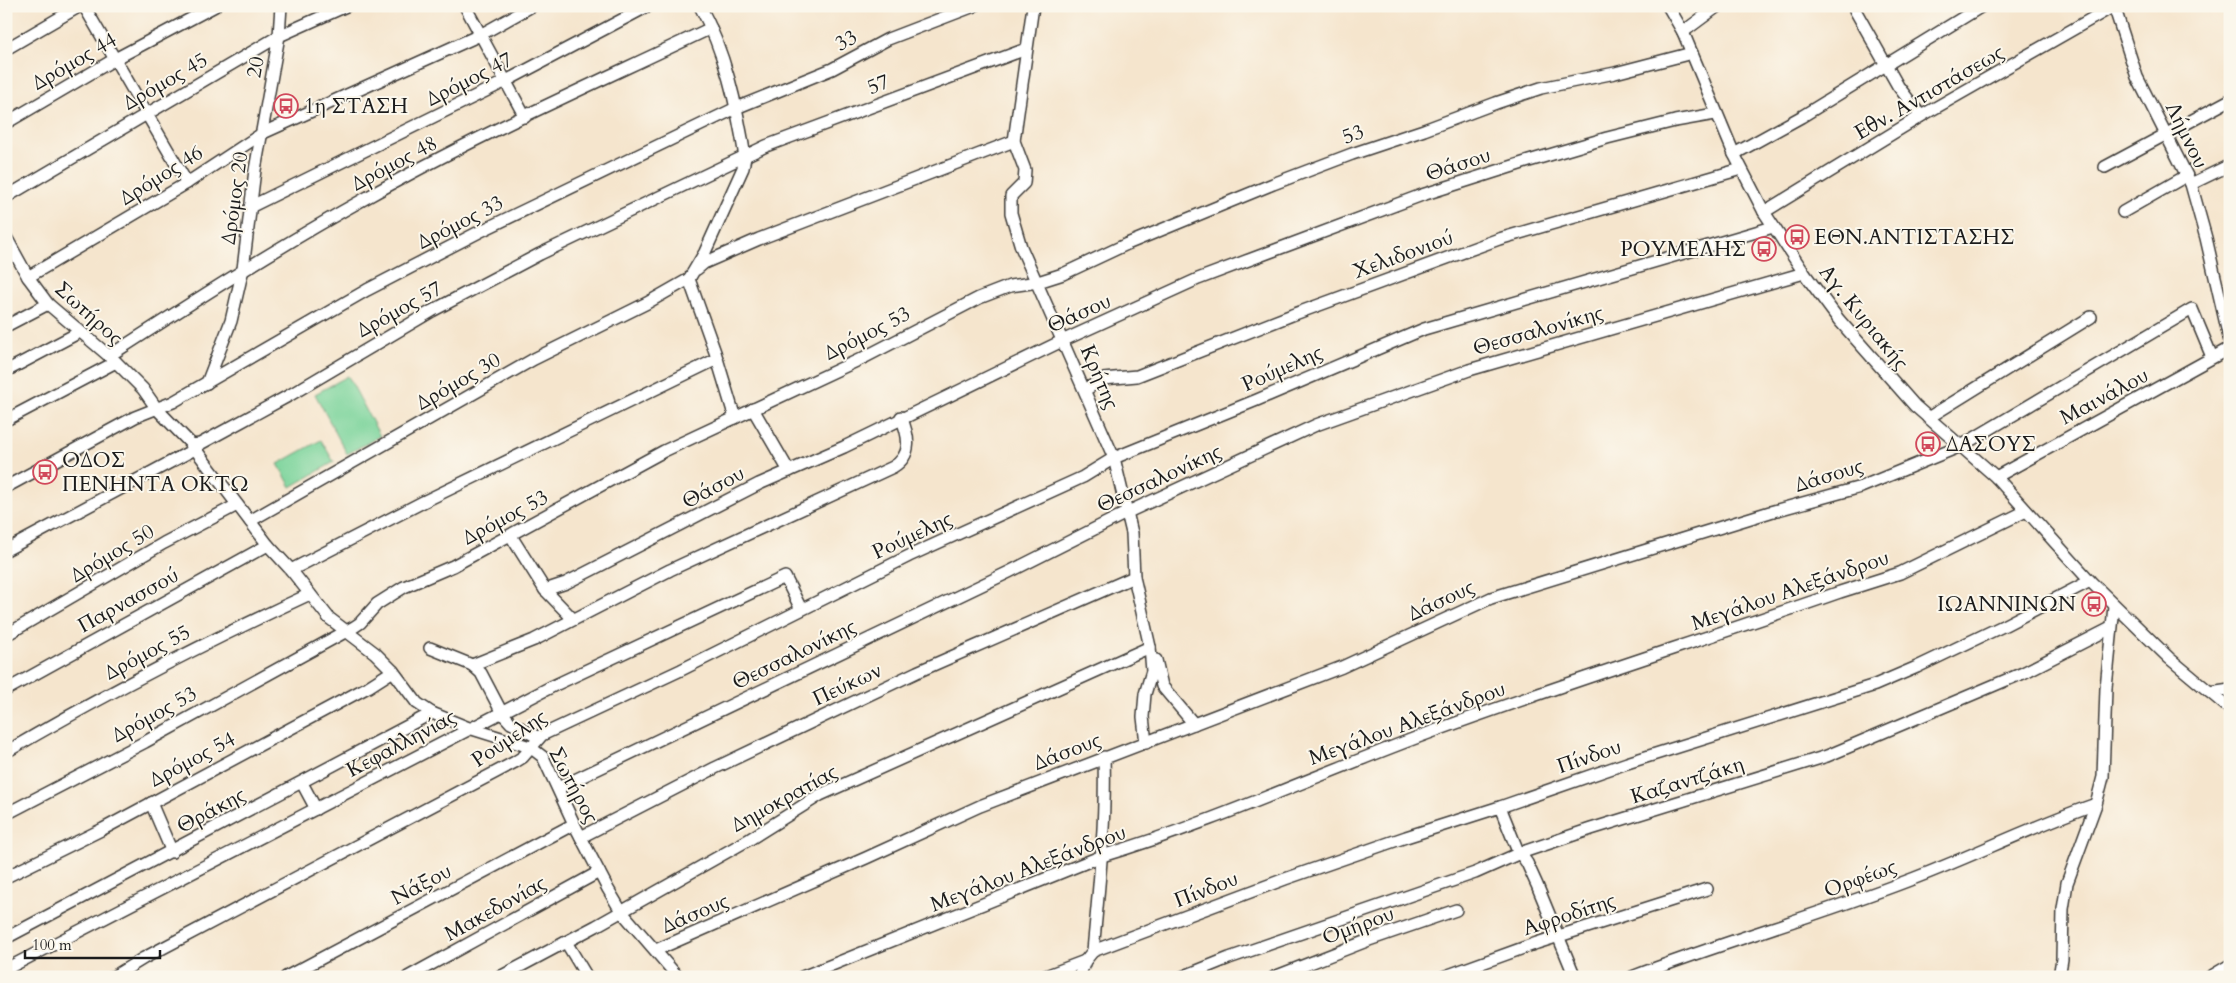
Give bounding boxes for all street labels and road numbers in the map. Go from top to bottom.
street label: 33 [830,23,863,58]
street label: Δρόμος 44 [26,25,122,97]
street label: Εθν. Αντιστάσεως [1849,38,2009,147]
street label: Δρόμος 45 [117,45,213,117]
street label: Δρόμος 47 [421,45,518,114]
street label: 20 [239,54,272,80]
street label: 57 [863,67,894,102]
street label: Λήμνου [2158,97,2215,173]
street label: 53 [1338,117,1368,152]
street label: Δρόμος 48 [346,129,442,198]
street label: Δρόμος 46 [114,138,209,213]
street label: Θάσου [1422,140,1494,189]
street label: Δρόμος 20 [214,150,255,246]
street label: Δρόμος 33 [412,188,509,257]
street label: Χελιδονιού [1349,223,1457,286]
street label: Αγ. Κυριακής [1812,258,1915,376]
street label: Δρόμος 57 [351,274,447,345]
street label: Σωτήρος [48,275,129,352]
street label: Θάσου [1043,287,1116,340]
street label: Θεσσαλονίκης [1469,298,1607,363]
street label: Δρόμος 53 [819,299,916,368]
street label: Ρούμελης [1237,338,1327,399]
street label: Κρήτης [1073,340,1126,414]
street label: Δρόμος 30 [410,345,506,417]
street label: Μαινάλου [2055,361,2154,432]
street label: Θεσσαλονίκης [1092,437,1226,520]
street label: Δάσους [1791,451,1867,500]
street label: Θάσου [677,459,750,516]
street label: Δρόμος 53 [457,483,553,552]
street label: Ρούμελης [867,504,957,567]
street label: Δρόμος 50 [65,517,160,590]
street label: Μεγάλου Αλεξάνδρου [1687,543,1893,638]
street label: Παρνασσού [72,561,184,640]
street label: Δάσους [1403,572,1479,628]
street label: Θεσσαλονίκης [727,612,861,697]
street label: Δρόμος 55 [99,618,195,687]
street label: Πεύκων [808,656,887,713]
street label: Μεγάλου Αλεξάνδρου [1305,674,1510,773]
street label: Δρόμος 53 [106,679,202,750]
street label: Κεφαλληνίας [341,702,461,785]
street label: Ρούμελης [466,703,553,774]
street label: Δρόμος 54 [144,725,241,794]
street label: Δάσους [1029,725,1105,778]
street label: Πίνδου [1553,732,1625,781]
street label: Σωτήρος [541,742,606,829]
street label: Καζαντζάκη [1627,750,1747,811]
street label: Δημοκρατίας [726,757,843,840]
street label: Θράκης [172,780,251,841]
street label: Μεγάλου Αλεξάνδρου [926,818,1130,919]
street label: Ορφέως [1820,852,1901,905]
street label: Νάξου [386,856,457,912]
street label: Πίνδου [1170,864,1242,915]
street label: Μακεδονίας [439,868,551,948]
street label: Δάσους [657,886,733,941]
street label: Αφροδίτης [1519,886,1619,943]
street label: Ομήρου [1318,899,1398,952]

